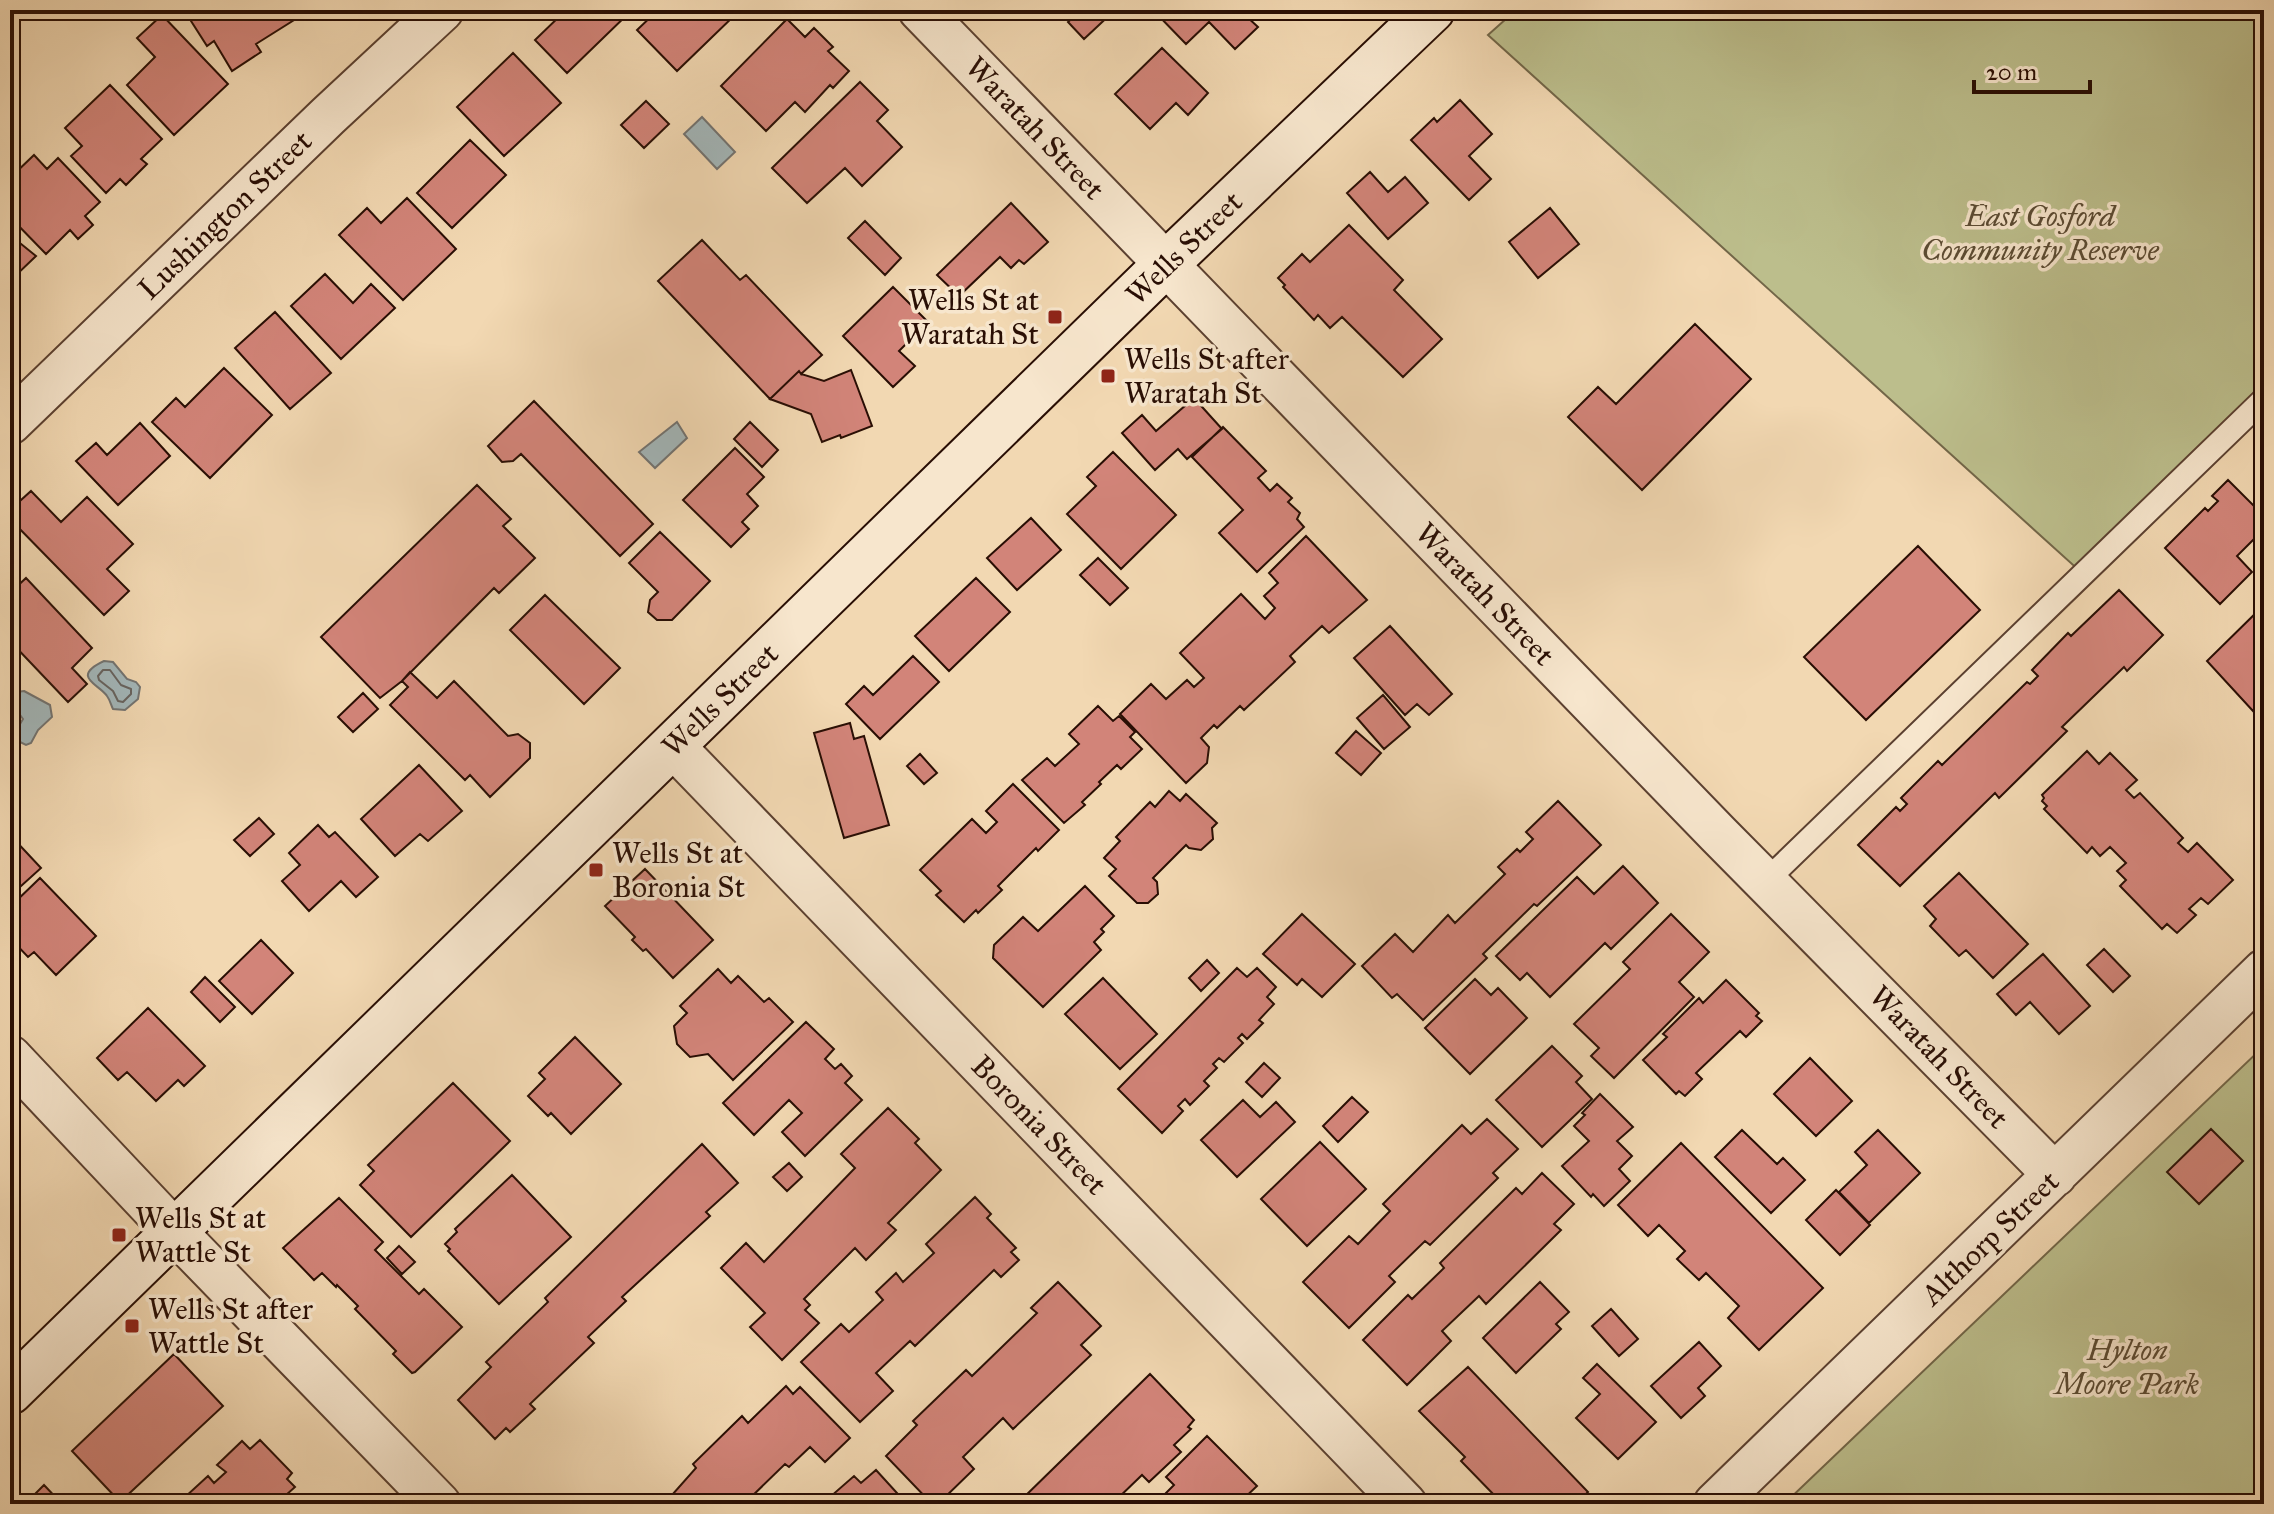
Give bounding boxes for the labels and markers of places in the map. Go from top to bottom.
place label: Wells St at Waratah St [901,282,1039,352]
marker: Wells St at Waratah St [1046,308,1064,326]
place label: Wells St after Waratah St [1124,341,1290,411]
marker: Wells St after Waratah St [1099,367,1117,385]
place label: Wells St at Boronia St [612,835,745,905]
marker: Wells St at Boronia St [587,861,605,879]
place label: Wells St at Wattle St [135,1200,266,1270]
marker: Wells St at Wattle St [110,1226,128,1244]
place label: Wells St after Wattle St [148,1291,314,1361]
marker: Wells St after Wattle St [123,1317,141,1335]

